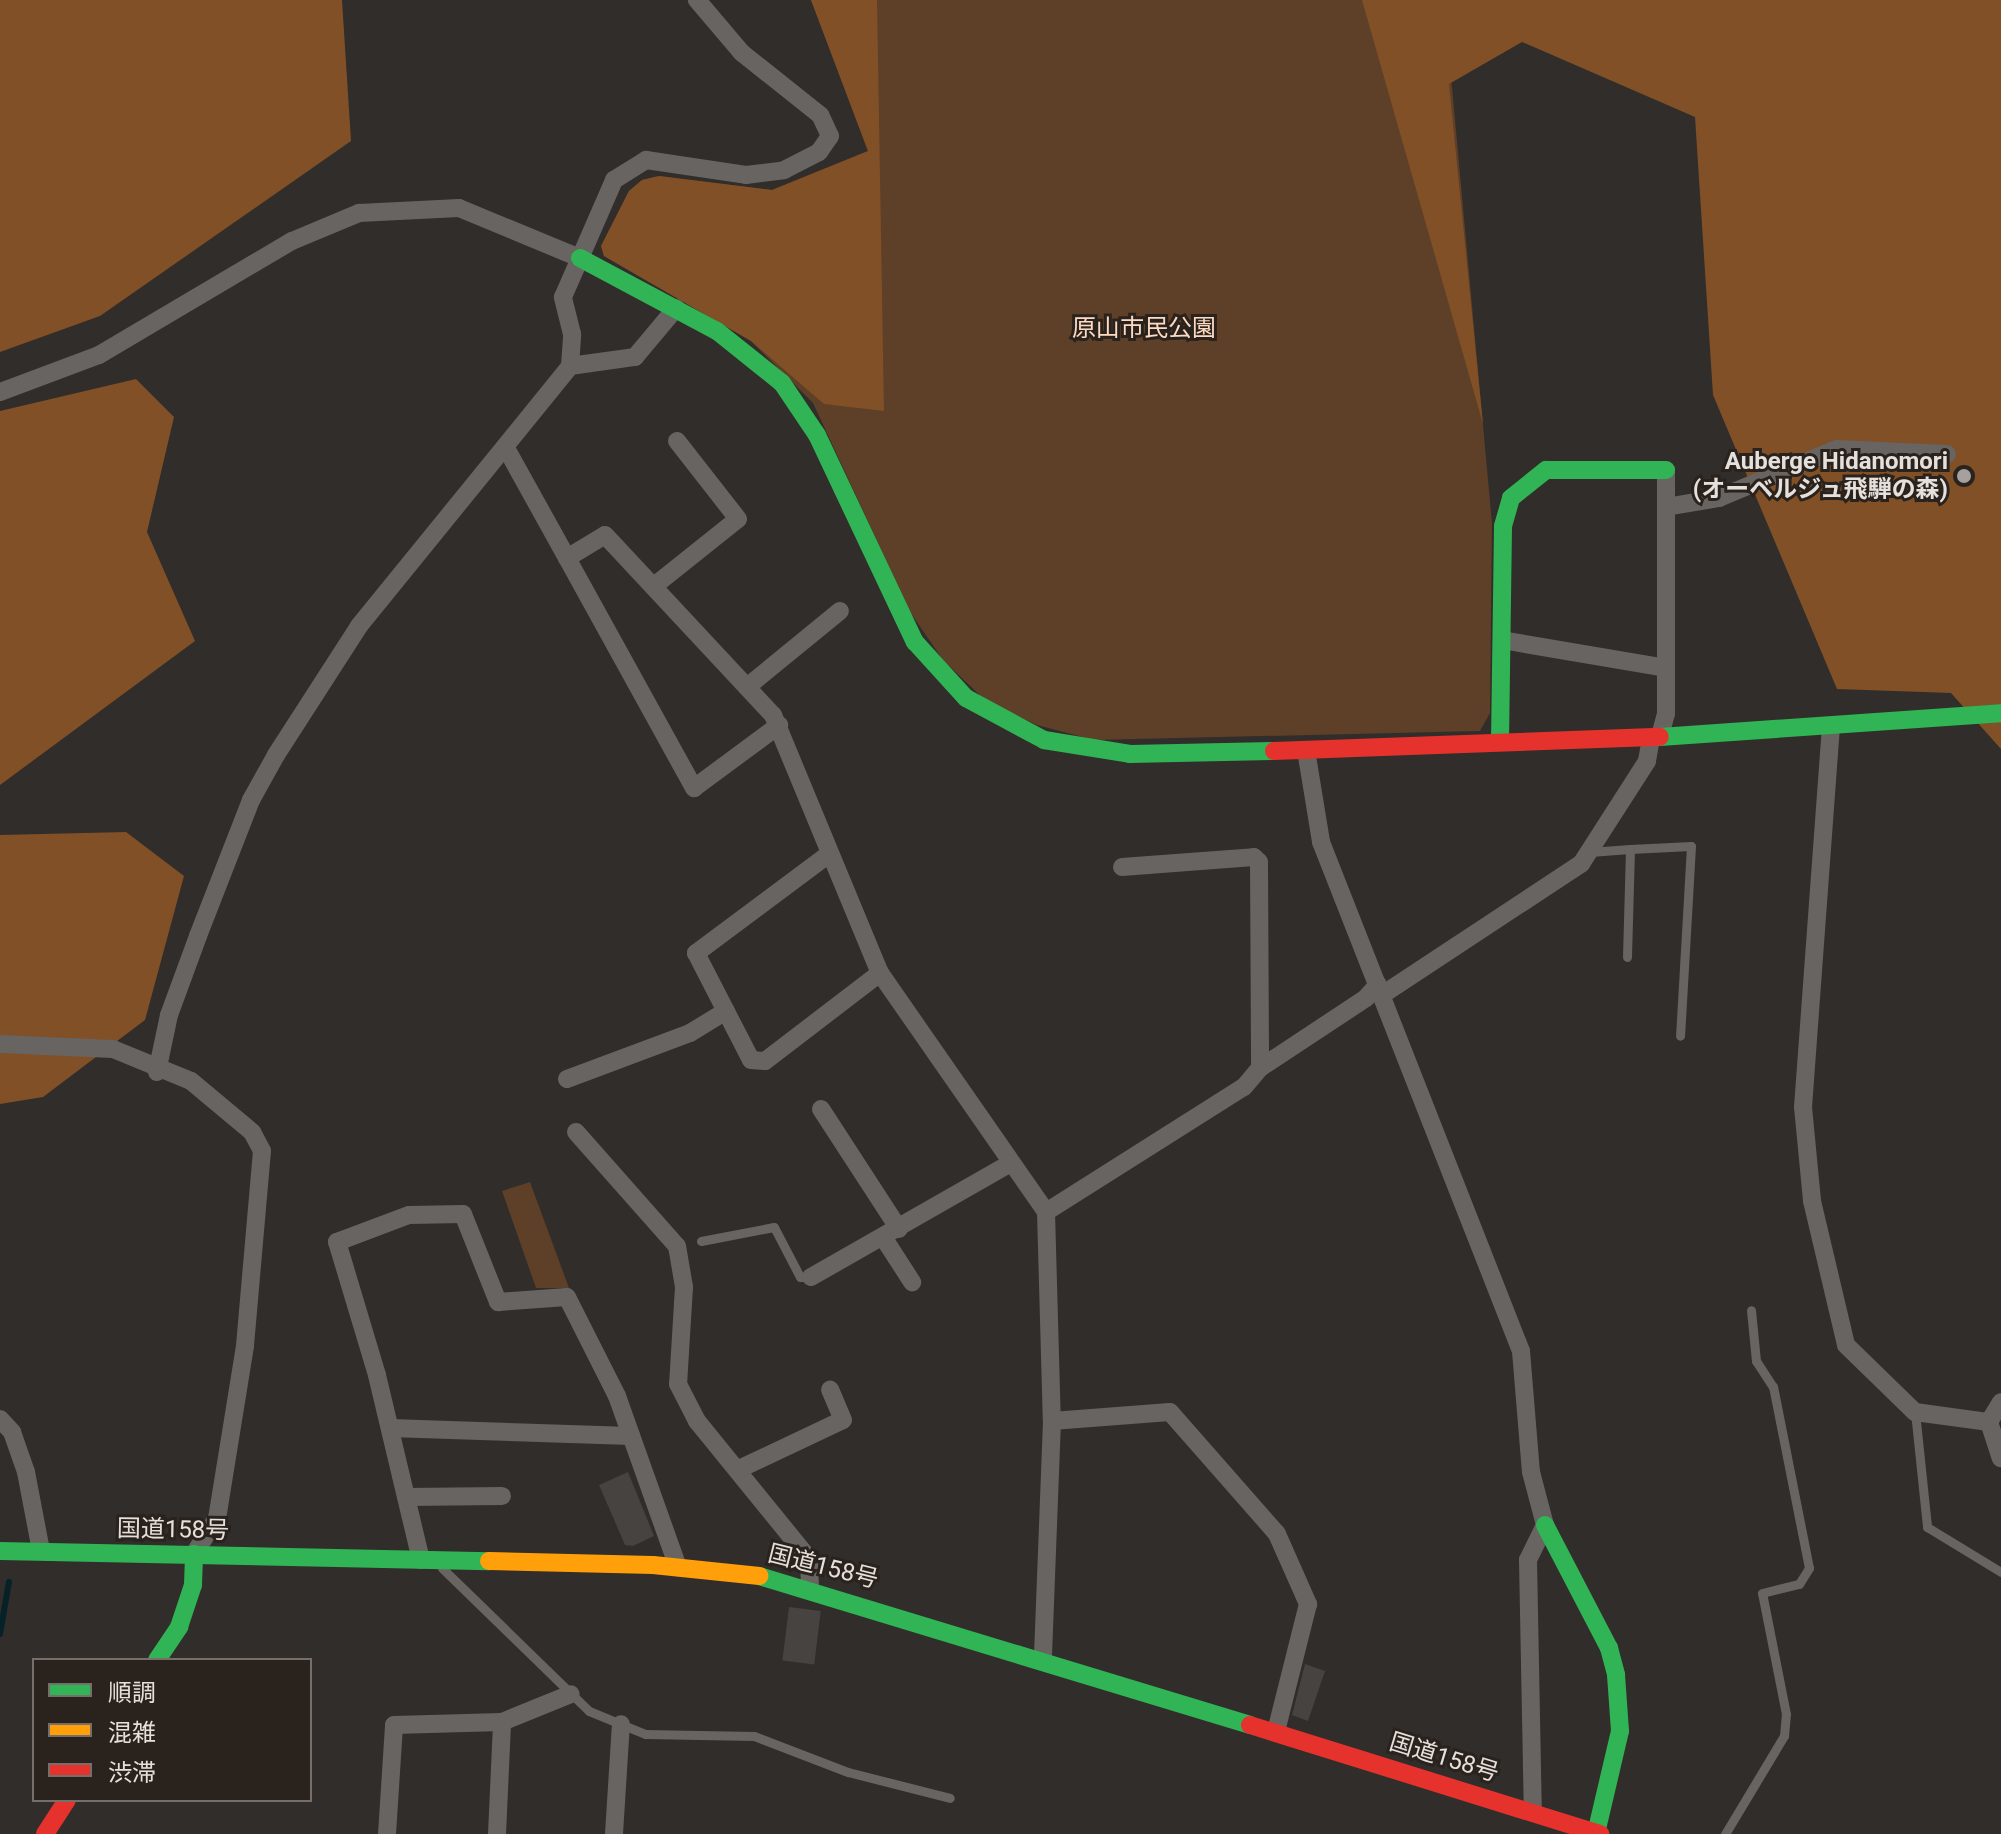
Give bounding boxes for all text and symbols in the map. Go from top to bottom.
park label: 原山市民公園 [1072,315,1216,343]
place label: Auberge Hidanomori (オーベルジュ飛騨の森) [1691,448,1948,504]
marker: Auberge Hidanomori (オーベルジュ飛騨の森) [1955,467,1973,485]
street label: 国道158号 [117,1515,229,1545]
street label: 国道158号 [765,1539,881,1595]
legend [32,1658,312,1802]
text: 順調 [108,1679,156,1707]
text: 混雑 [108,1719,156,1747]
street label: 国道158号 [1386,1728,1502,1788]
text: 渋滞 [108,1759,156,1787]

